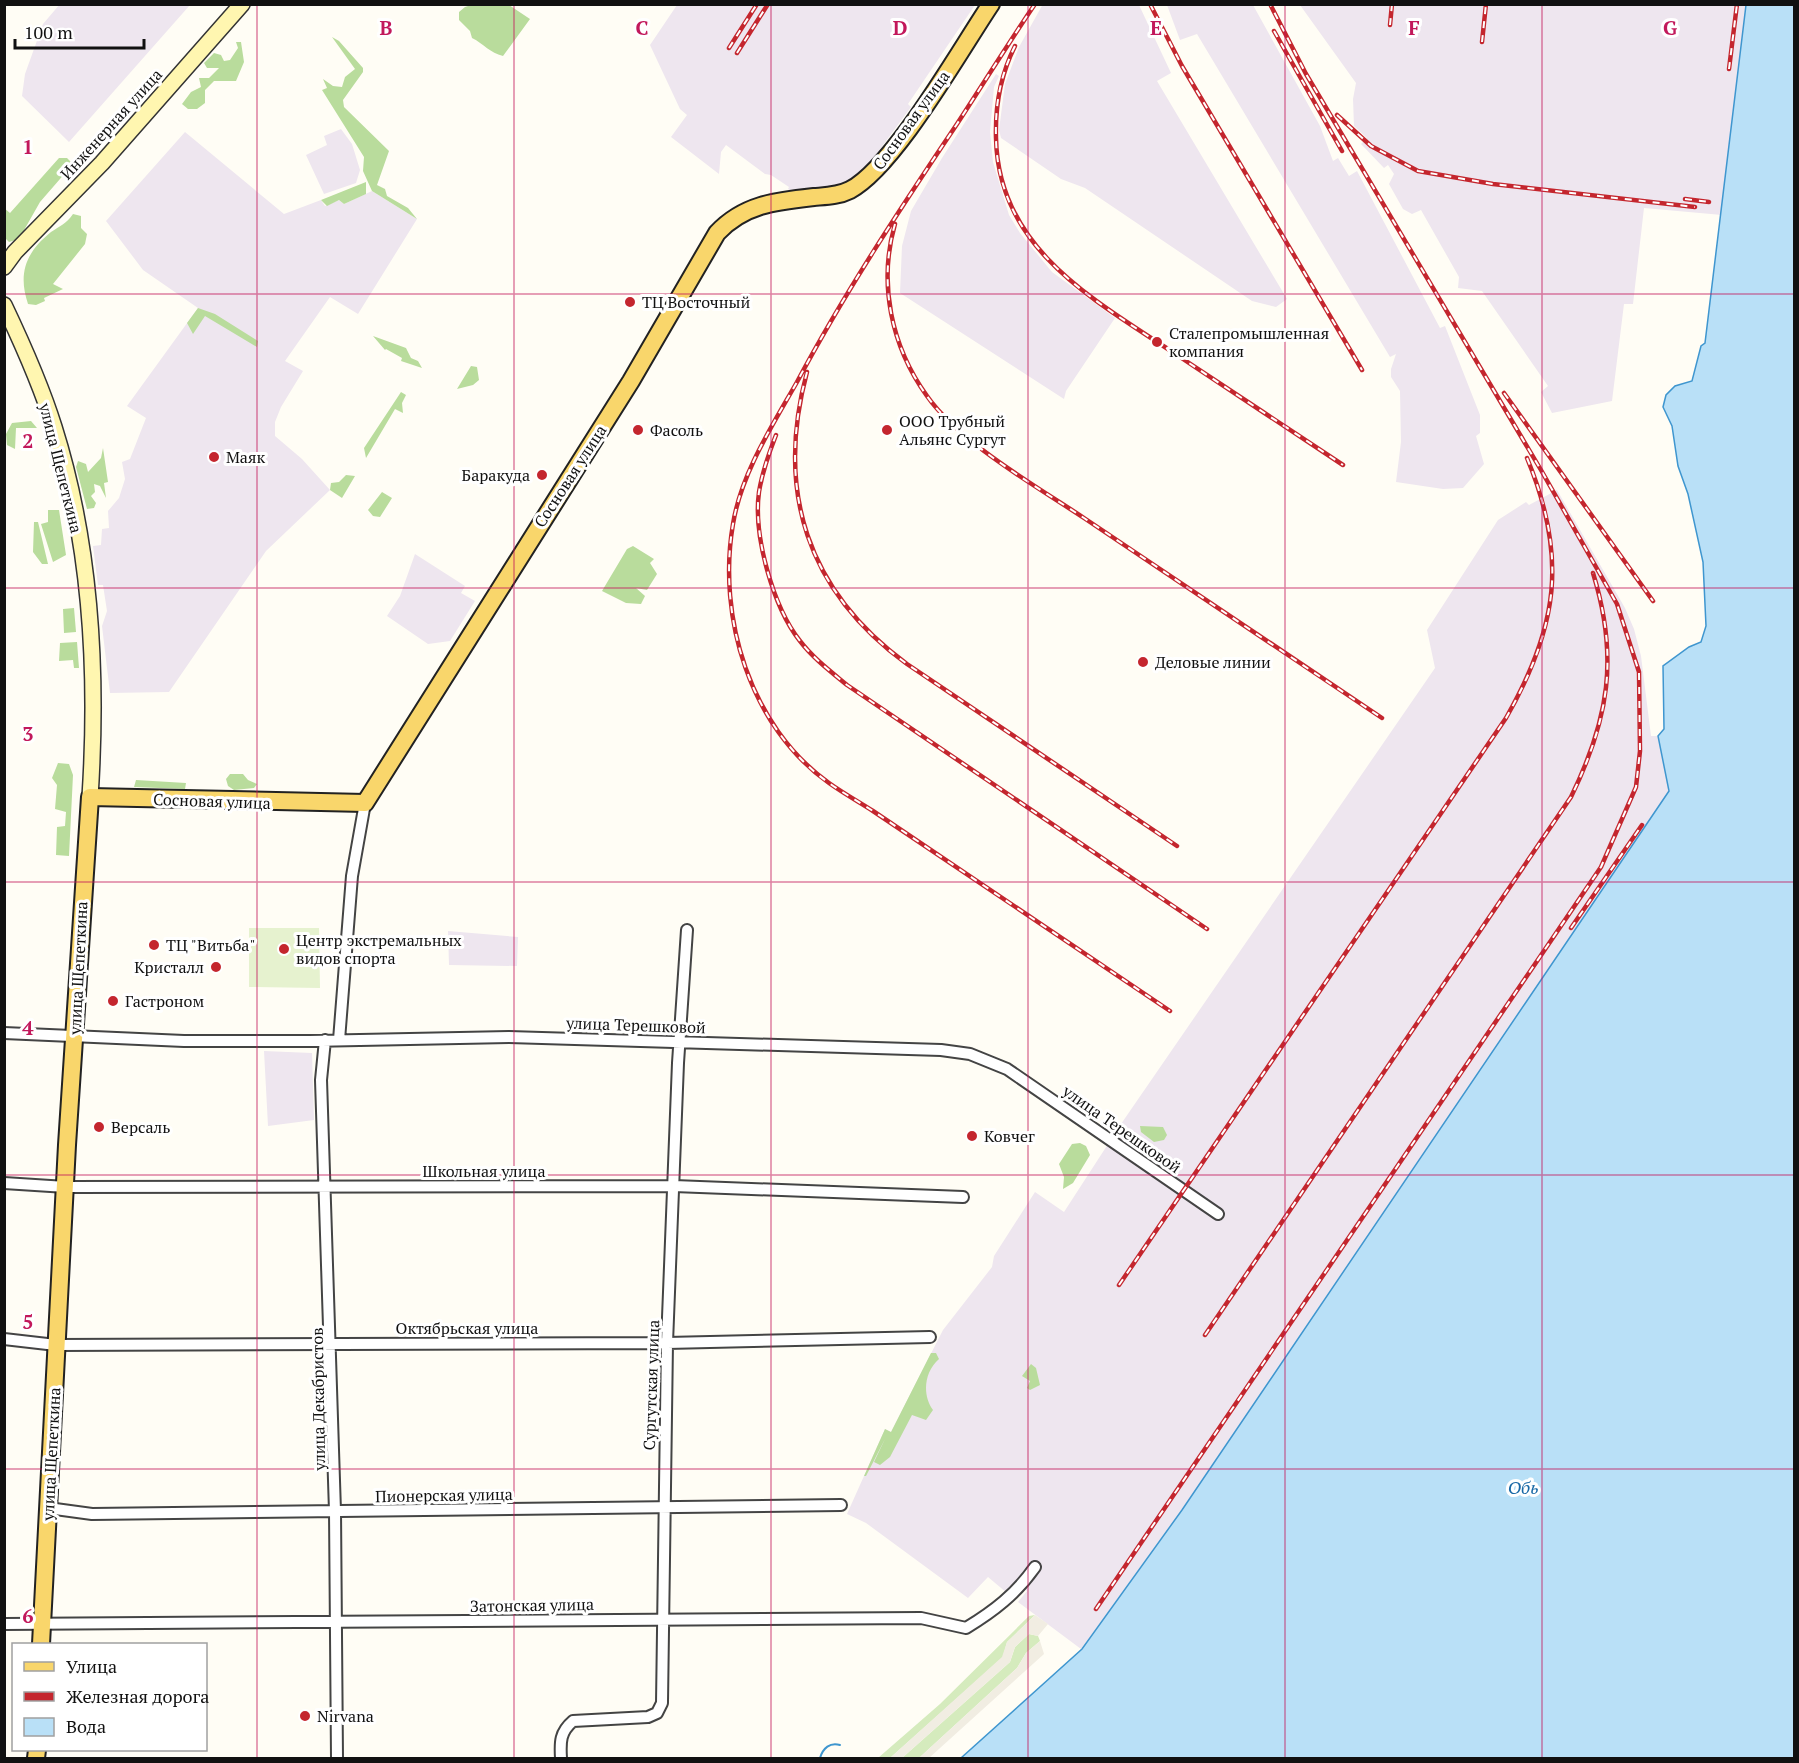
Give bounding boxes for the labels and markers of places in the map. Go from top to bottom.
place label: ТЦ Восточный [642,291,751,313]
marker: ТЦ Восточный [623,295,637,309]
place label: Сталепромышленная компания [1169,322,1329,362]
marker: Сталепромышленная компания [1150,335,1164,349]
place label: ООО Трубный Альянс Сургут [899,410,1006,450]
place label: Фасоль [650,419,703,441]
marker: Фасоль [631,423,645,437]
marker: ООО Трубный Альянс Сургут [880,423,894,437]
place label: Маяк [226,446,265,468]
marker: Маяк [207,450,221,464]
place label: Баракуда [462,464,530,486]
marker: Баракуда [535,468,549,482]
place label: Деловые линии [1155,651,1271,673]
marker: Деловые линии [1136,655,1150,669]
place label: Центр экстремальных видов спорта [296,929,462,969]
place label: ТЦ "Витьба" [166,934,255,956]
marker: ТЦ "Витьба" [147,938,161,952]
marker: Центр экстремальных видов спорта [277,942,291,956]
place label: Кристалл [134,956,204,978]
marker: Кристалл [209,960,223,974]
place label: Гастроном [125,990,204,1012]
marker: Гастроном [106,994,120,1008]
place label: Версаль [111,1116,170,1138]
marker: Версаль [92,1120,106,1134]
place label: Ковчег [984,1125,1035,1147]
marker: Ковчег [965,1129,979,1143]
place label: Nirvana [317,1705,374,1727]
marker: Nirvana [298,1709,312,1723]

